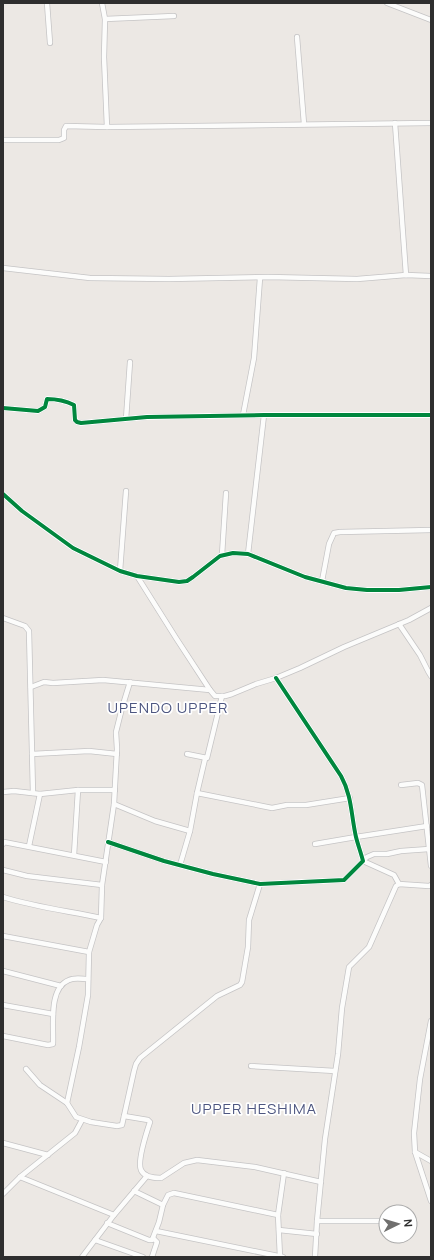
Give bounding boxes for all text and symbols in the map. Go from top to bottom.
district label: UPENDO UPPER [108,697,229,718]
district label: UPPER HESHIMA [191,1098,317,1119]
north arrow [378,1204,418,1244]
text: N [401,1218,416,1228]

